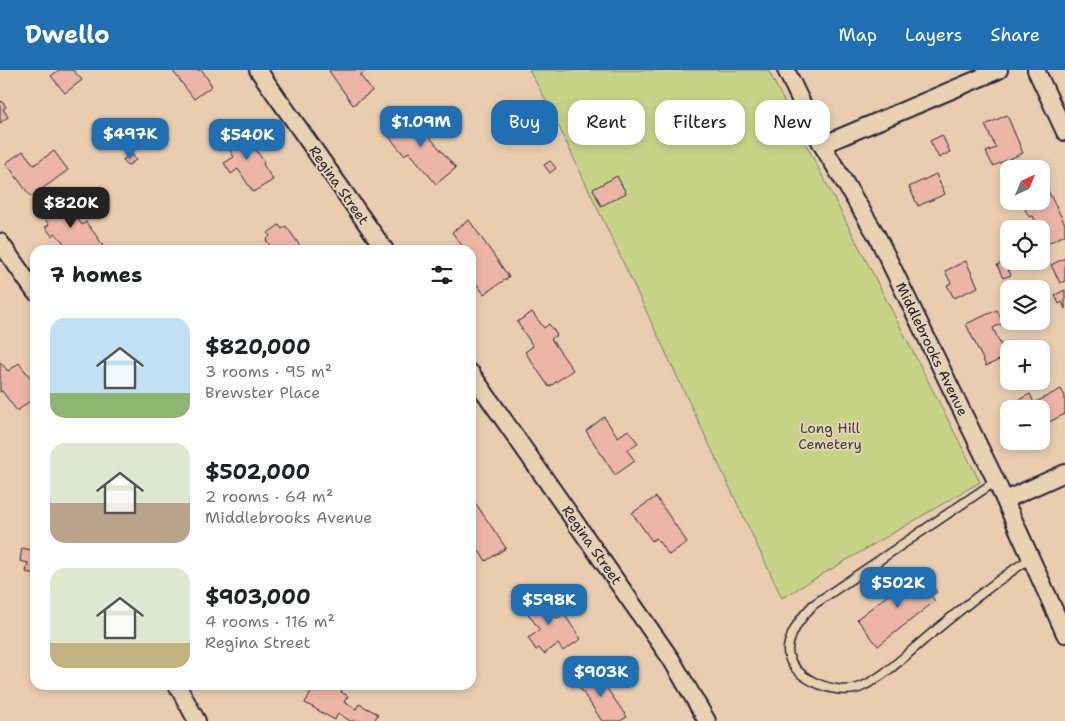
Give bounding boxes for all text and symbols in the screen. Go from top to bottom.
text: Dwello [25,19,110,51]
text: Map [839,23,877,47]
text: Layers [905,23,962,47]
text: Share [990,23,1040,47]
chip: Buy [491,100,558,145]
chip: Rent [568,100,645,145]
chip: Filters [655,100,745,145]
chip: New [755,100,830,145]
pin: $1.09M [380,106,462,148]
text: $1.09M [391,111,451,132]
pin: $497K [95,118,165,160]
pin: $540K [212,118,282,161]
text: $497K [103,123,157,144]
text: $540K [220,124,274,145]
street label: Regina Street [305,142,373,228]
north arrow [1000,160,1050,210]
map controls [1000,160,1050,450]
pin: $820K [36,186,106,229]
text: $820K [44,192,98,213]
button: locate [1000,220,1050,270]
text: 7 homes [50,261,142,289]
icon: filters [428,261,456,289]
street label: Middlebrooks Avenue [892,279,972,419]
button: layers [1000,280,1050,330]
text: $820,000 [205,333,311,361]
icon: home [90,338,150,398]
button: + [1000,340,1050,390]
text: 3 rooms · 95 m² [205,361,332,382]
text: Brewster Place [205,382,320,403]
button: − [1000,400,1050,450]
park label: Long Hill Cemetery [798,419,862,453]
text: $502,000 [205,458,310,486]
icon: home [90,463,150,523]
text: 2 rooms · 64 m² [205,486,333,507]
street label: Regina Street [558,502,626,588]
text: Middlebrooks Avenue [205,507,372,528]
pin: $502K [863,566,933,609]
text: $502K [871,572,925,593]
text: $903,000 [205,583,311,611]
pin: $598K [514,584,584,626]
icon: home [90,588,150,648]
text: $598K [522,589,576,610]
text: 4 rooms · 116 m² [205,611,335,632]
text: Regina Street [205,632,311,653]
pin: $903K [566,656,636,698]
text: $903K [574,661,628,682]

